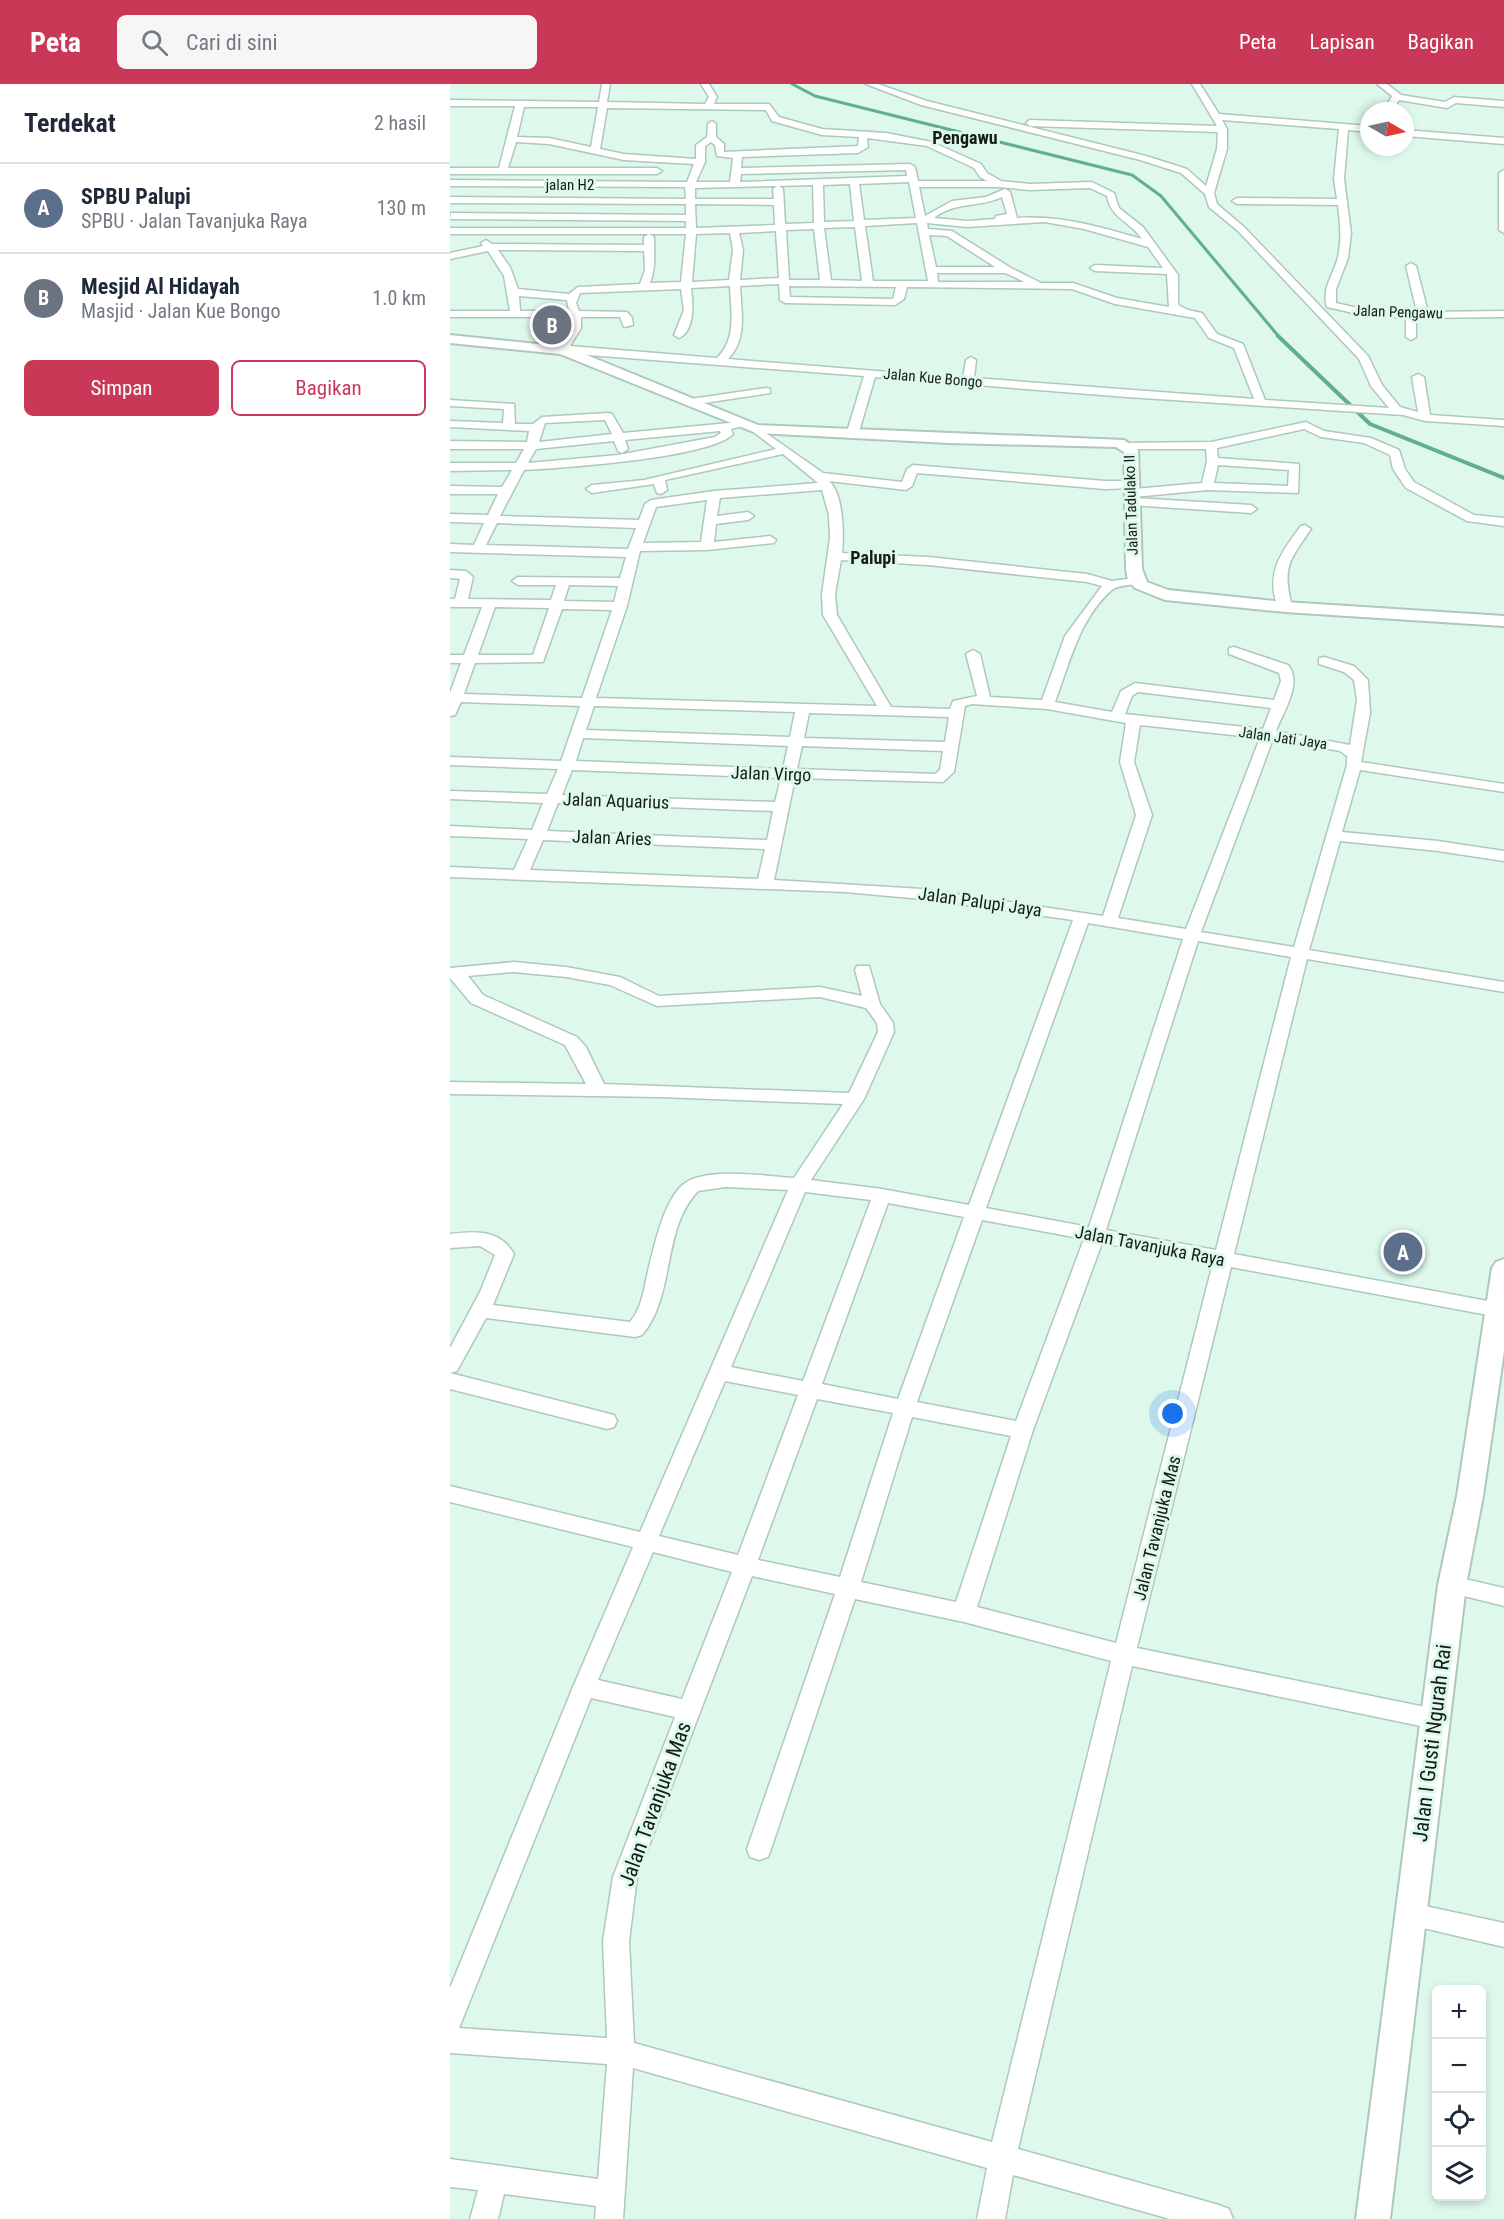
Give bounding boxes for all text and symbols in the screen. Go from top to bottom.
search box [117,15,537,69]
text: Peta [30,26,81,59]
icon: search [138,26,171,59]
text: Cari di sini [186,30,278,55]
text: Peta [1239,30,1277,54]
text: Lapisan [1310,30,1375,54]
text: Bagikan [1408,30,1474,54]
north arrow [1360,102,1414,156]
text: Terdekat [24,108,116,138]
text: 2 hasil [374,111,426,135]
district label: Pengawu [932,127,998,148]
street label: jalan H2 [545,176,594,194]
text: SPBU Palupi [81,184,191,209]
text: A [38,196,49,220]
text: 130 m [377,196,426,220]
text: SPBU · Jalan Tavanjuka Raya [81,209,308,233]
text: Mesjid Al Hidayah [81,274,240,299]
text: B [38,286,49,310]
text: 1.0 km [372,286,426,310]
text: Masjid · Jalan Kue Bongo [81,299,280,323]
street label: Jalan Pengawu [1353,301,1443,323]
pin: B [532,302,572,348]
button: Simpan [24,360,219,416]
button: Bagikan [231,360,426,416]
street label: Jalan Kue Bongo [883,365,983,391]
street label: Jalan Tadulako II [1120,455,1142,555]
district label: Palupi [850,547,896,568]
street label: Jalan Jati Jaya [1238,723,1328,753]
street label: Jalan Virgo [730,762,812,785]
street label: Jalan Aquarius [563,788,669,813]
street label: Jalan Aries [572,826,652,849]
street label: Jalan Palupi Jaya [917,882,1043,921]
street label: Jalan Tavanjuka Raya [1073,1221,1227,1270]
pin: A [1384,1230,1422,1274]
your location [1158,1399,1187,1428]
street label: Jalan Tavanjuka Mas [1128,1453,1185,1602]
street label: Jalan I Gusti Ngurah Rai [1408,1643,1456,1843]
street label: Jalan Tavanjuka Mas [614,1719,696,1889]
map controls [1432,1985,1486,2201]
button: + [1432,1985,1486,2039]
button: − [1432,2039,1486,2093]
button: locate [1432,2093,1486,2147]
button: layers [1432,2147,1486,2201]

